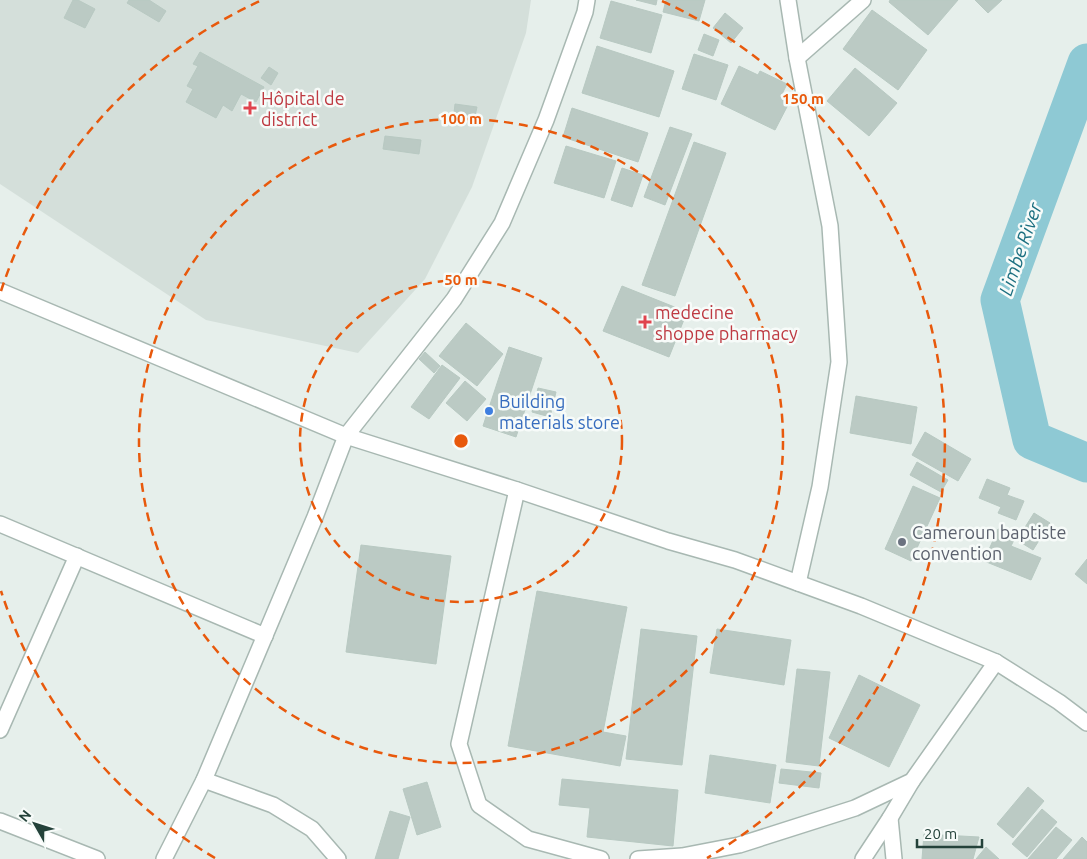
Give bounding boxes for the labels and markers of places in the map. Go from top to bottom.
place label: Hôpital de district [261,88,345,129]
marker: Hôpital de district [243,101,257,115]
place label: medecine shoppe pharmacy [655,302,798,343]
marker: medecine shoppe pharmacy [639,316,651,328]
place label: Building materials store [499,391,620,432]
marker: Building materials store [483,405,495,417]
centre of rings [452,432,470,450]
place label: Cameroun baptiste convention [912,522,1066,563]
marker: Cameroun baptiste convention [896,536,908,548]

